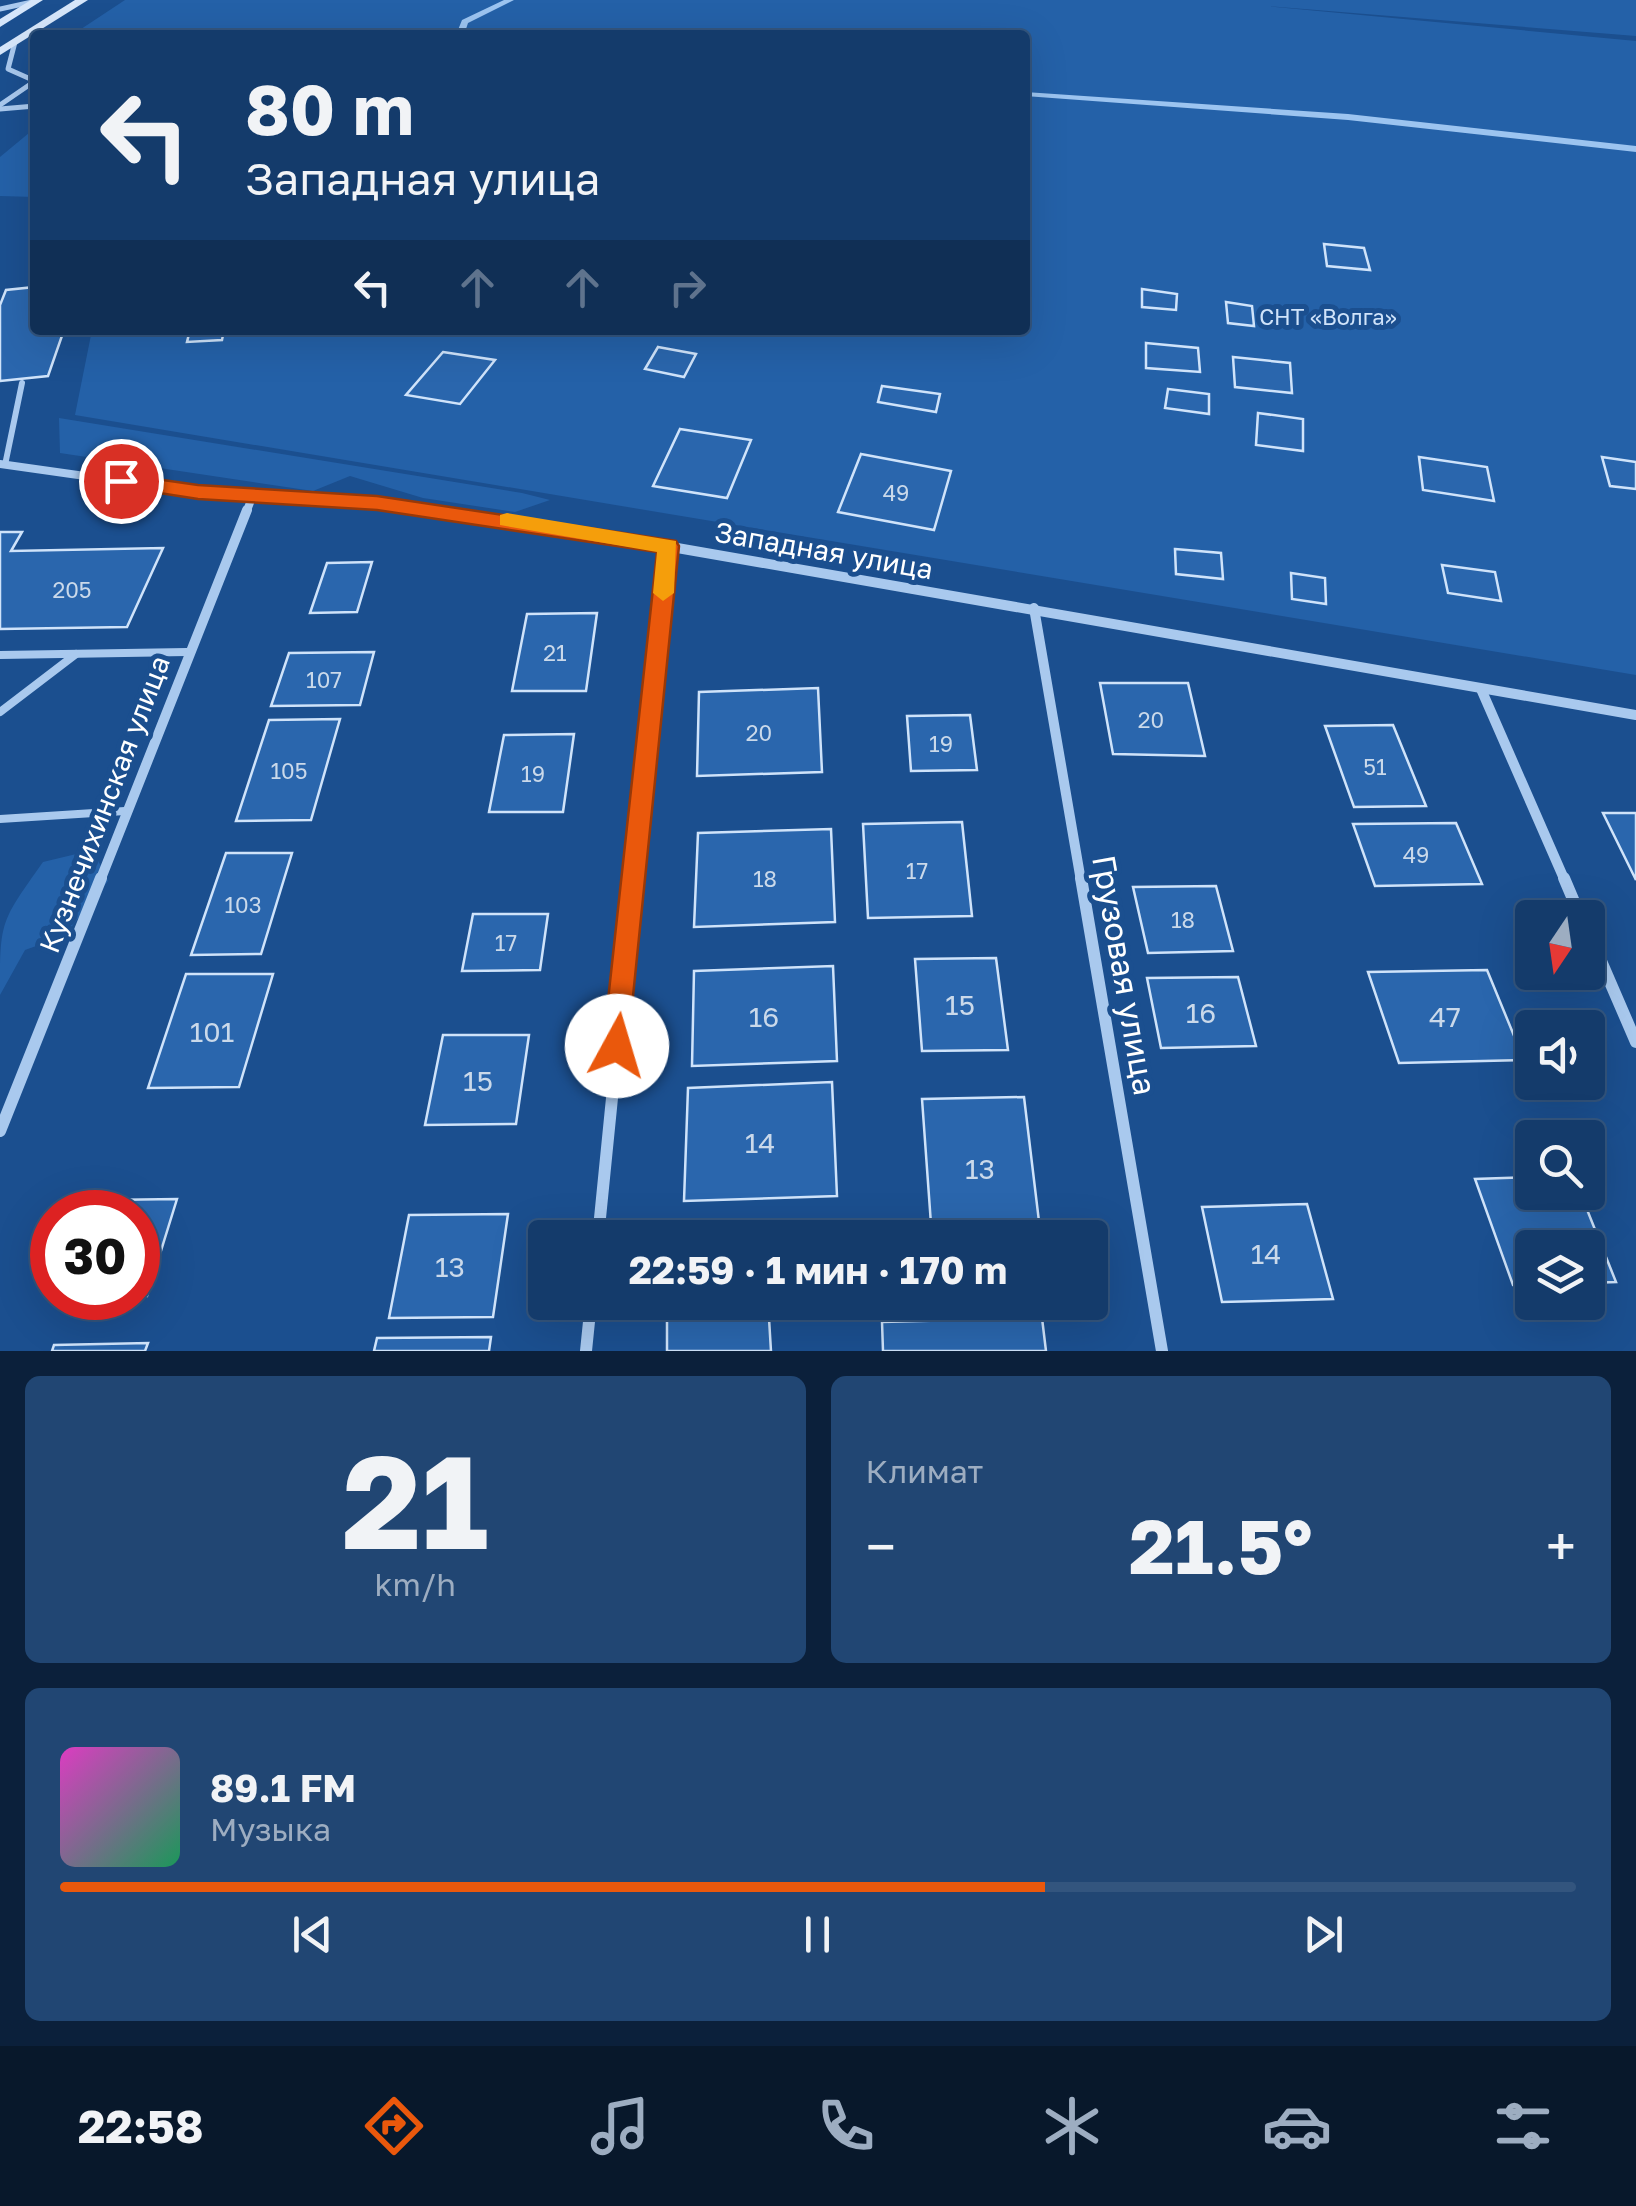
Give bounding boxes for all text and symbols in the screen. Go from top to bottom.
text: 80 m [245,66,414,150]
icon: left [80,70,210,200]
text: Западная улица [245,151,601,205]
icon: left [345,260,400,315]
icon: ahead [450,260,505,315]
icon: ahead [555,260,610,315]
icon: right [660,260,715,315]
park label: СНТ «Волга» [1259,303,1397,330]
pin [79,439,164,524]
icon: arrive [94,454,149,509]
house number: 49 [883,479,909,506]
street label: Западная улица [712,515,936,585]
house number: 205 [52,576,92,603]
house number: 21 [543,639,567,666]
street label: Кузнечихинская улица [32,651,176,957]
house number: 107 [306,666,342,693]
house number: 20 [1138,706,1164,733]
house number: 20 [746,719,772,746]
house number: 19 [929,730,953,757]
house number: 51 [1363,753,1387,780]
house number: 105 [270,757,308,784]
house number: 19 [521,760,545,787]
house number: 49 [1403,841,1429,868]
street label: Грузовая улица [1085,852,1165,1098]
house number: 17 [906,857,928,884]
house number: 18 [753,865,777,892]
house number: 103 [224,891,262,918]
north arrow [1515,900,1605,990]
map controls [1515,900,1605,1320]
house number: 18 [1171,906,1195,933]
house number: 17 [495,929,517,956]
house number: 15 [945,988,975,1021]
position arrow [565,994,669,1098]
house number: 16 [1186,996,1216,1029]
house number: 16 [749,1000,779,1033]
house number: 47 [1429,1000,1461,1033]
button: sound [1515,1010,1605,1100]
house number: 101 [190,1015,234,1048]
house number: 15 [463,1064,493,1097]
button: search [1515,1120,1605,1210]
house number: 14 [745,1126,775,1159]
house number: 13 [965,1152,995,1185]
speed limit sign: 30 [30,1190,160,1320]
button: layers [1515,1230,1605,1320]
house number: 14 [1251,1237,1281,1270]
text: 22:59 · 1 мин · 170 m [629,1247,1007,1292]
house number: 13 [435,1250,465,1283]
text: 21 [342,1422,488,1578]
text: Климат [866,1452,983,1490]
text: 21.5° [1129,1500,1312,1591]
text: − [866,1513,896,1579]
text: + [1546,1513,1576,1579]
text: km/h [375,1565,456,1603]
text: 89.1 FM [210,1765,356,1810]
text: Музыка [210,1810,331,1848]
icon: previous [285,1907,340,1962]
icon: pause [790,1907,845,1962]
icon: next [1296,1907,1351,1962]
icon: directions [359,2091,429,2161]
icon: music [585,2091,655,2161]
icon: phone [811,2091,881,2161]
icon: climate [1037,2091,1107,2161]
icon: car [1262,2091,1332,2161]
icon: filters [1488,2091,1558,2161]
text: 22:58 [78,2099,203,2153]

